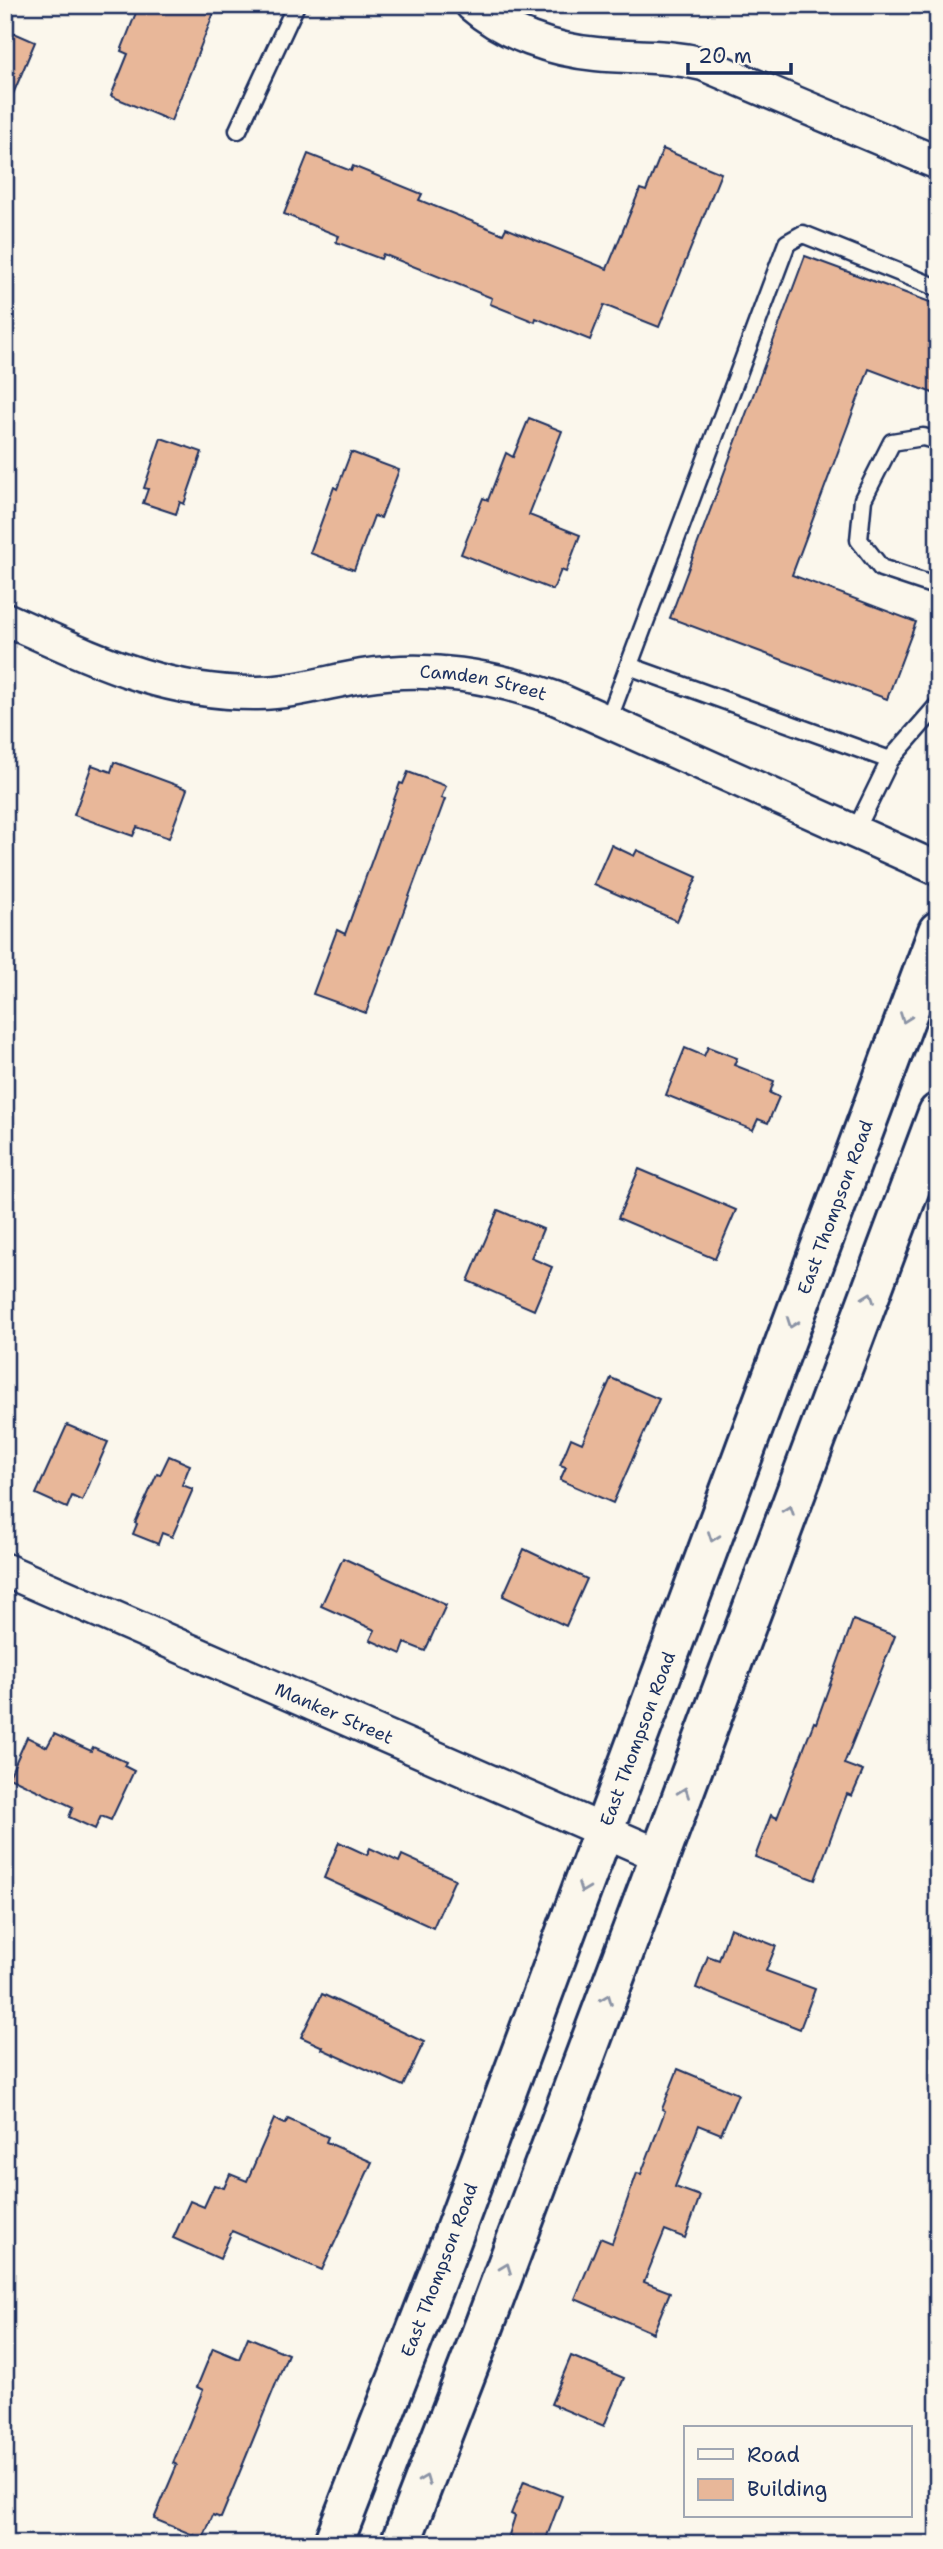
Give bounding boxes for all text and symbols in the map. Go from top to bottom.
scale bar [688,32,791,76]
text: 20 m [698,42,752,70]
street label: Camden Street [419,660,550,706]
one-way arrow [900,1012,914,1024]
street label: East Thompson Road [792,1117,879,1298]
one-way arrow [861,1292,875,1304]
one-way arrow [787,1317,801,1329]
one-way arrow [781,1505,795,1517]
one-way arrow [708,1530,722,1542]
street label: East Thompson Road [594,1648,681,1829]
street label: Manker Street [271,1677,397,1750]
one-way arrow [676,1787,690,1799]
one-way arrow [577,1881,591,1893]
one-way arrow [598,1994,612,2006]
street label: East Thompson Road [395,2180,483,2360]
one-way arrow [498,2262,512,2274]
legend [684,2426,912,2518]
text: Road [747,2441,800,2469]
one-way arrow [416,2475,430,2487]
text: Building [747,2475,827,2503]

